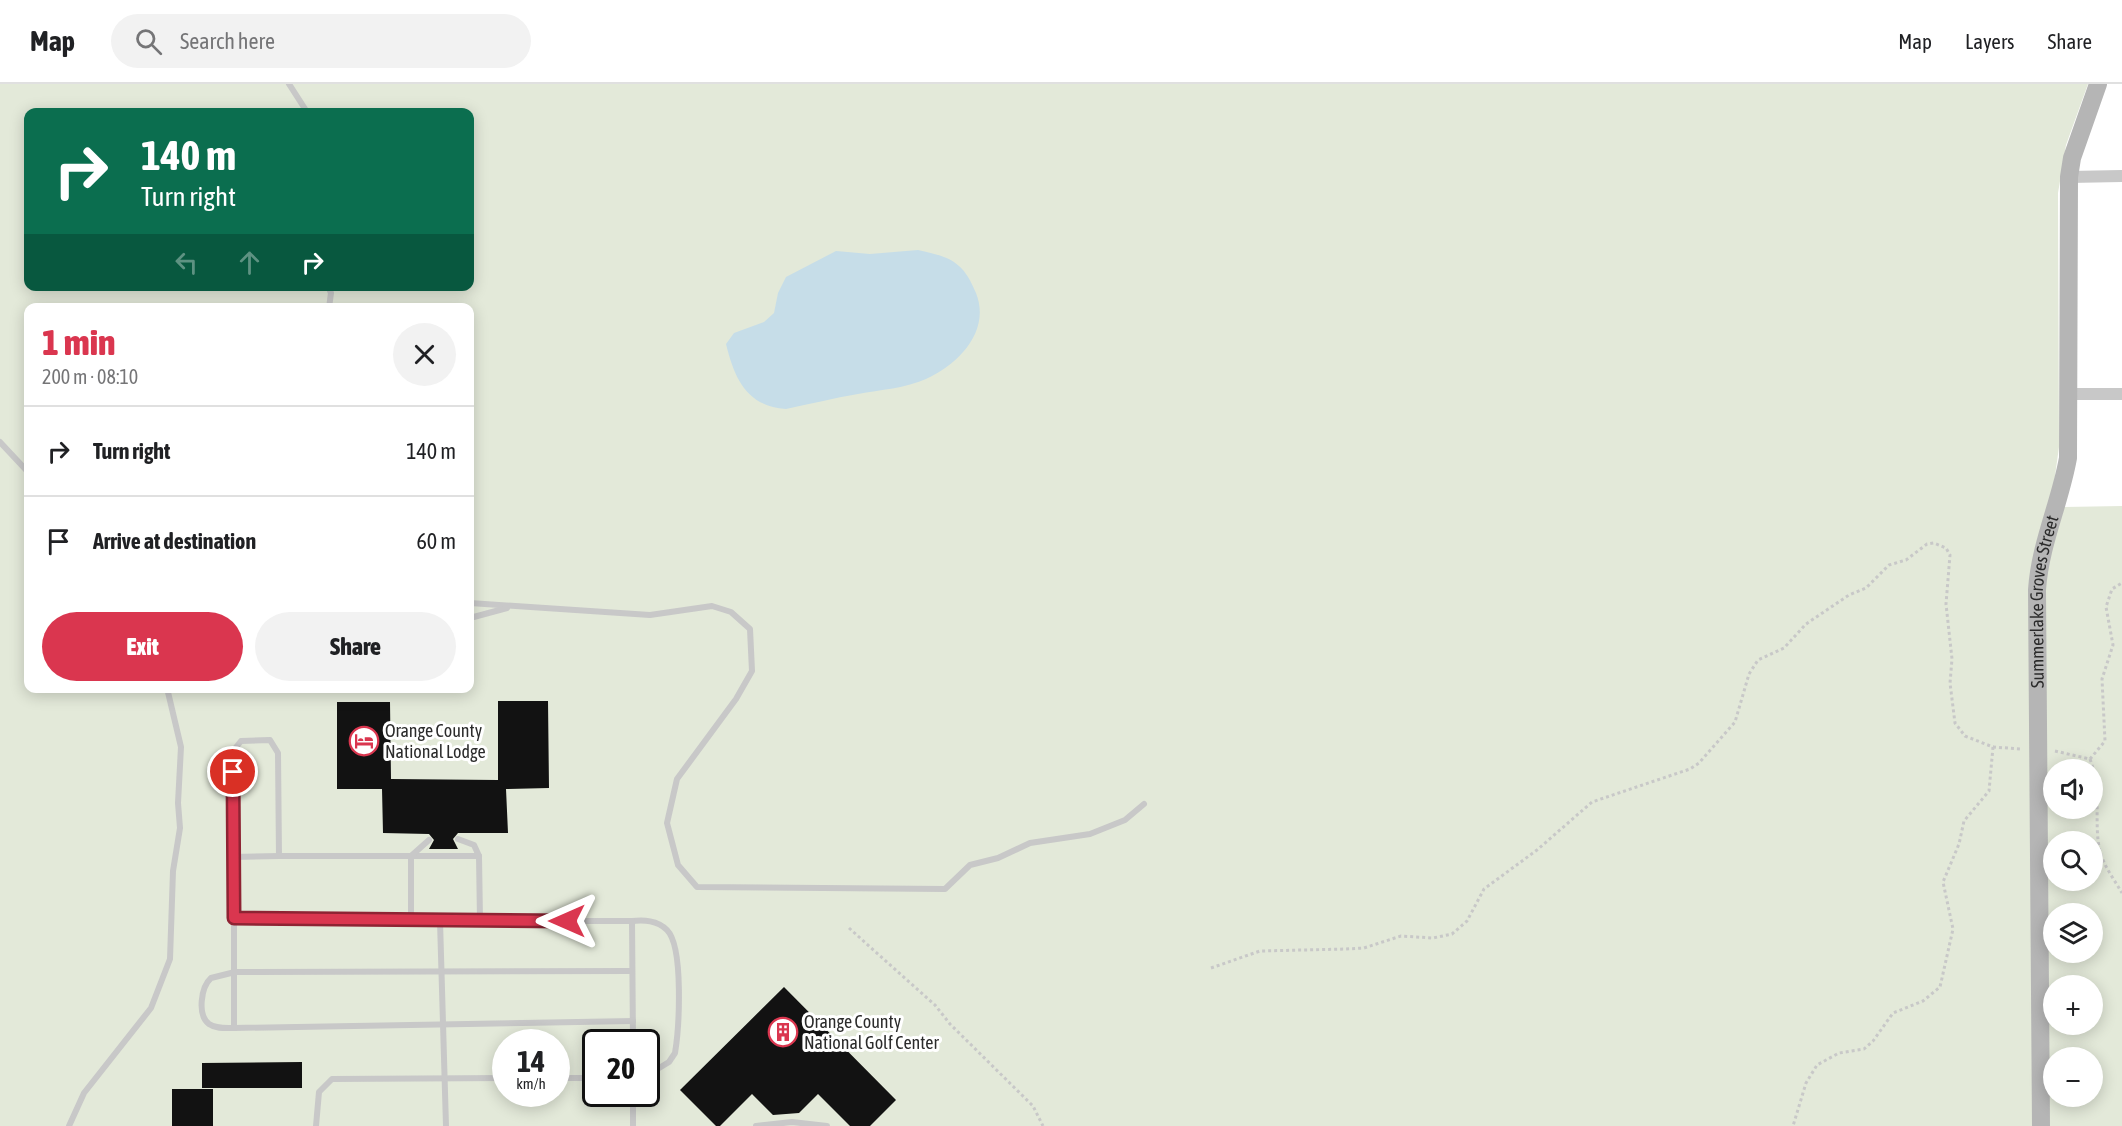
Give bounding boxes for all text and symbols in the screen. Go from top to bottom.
search box [111,14,531,68]
text: Map [30,25,75,57]
icon: search [132,25,165,58]
text: Search here [180,28,275,54]
text: Map [1898,29,1932,53]
text: Layers [1965,29,2015,53]
text: Share [2048,29,2092,53]
text: 140 m [141,131,236,179]
icon: right [42,132,120,210]
text: Turn right [141,181,236,212]
icon: left [170,246,203,279]
icon: ahead [233,246,266,279]
icon: right [296,246,329,279]
text: 1 min [42,321,116,363]
button: close [393,323,456,386]
text: 200 m · 08:10 [42,365,138,388]
icon: right [42,435,75,468]
text: Turn right [93,438,170,464]
text: 140 m [406,438,456,464]
street label: Summerlake Groves Street [2026,513,2063,688]
icon: arrive [42,525,75,558]
text: Arrive at destination [93,528,256,554]
text: 60 m [416,528,456,554]
button: Exit [42,612,243,681]
button: Share [255,612,456,681]
place label: Orange County National Lodge [385,720,486,762]
hotel icon: Orange County National Lodge [348,725,380,757]
pin [207,746,258,797]
icon: arrive [216,755,249,788]
map controls [2043,759,2103,1107]
button: sound [2043,759,2103,819]
button: search [2043,831,2103,891]
position arrow [535,889,599,953]
button: layers [2043,903,2103,963]
button: + [2043,975,2103,1035]
place label: Orange County National Golf Center [804,1011,939,1053]
building icon: Orange County National Golf Center [767,1016,799,1048]
speed limit sign: 20 [582,1029,660,1107]
text: 14 [517,1044,545,1078]
button: − [2043,1047,2103,1107]
text: km/h [516,1075,546,1092]

